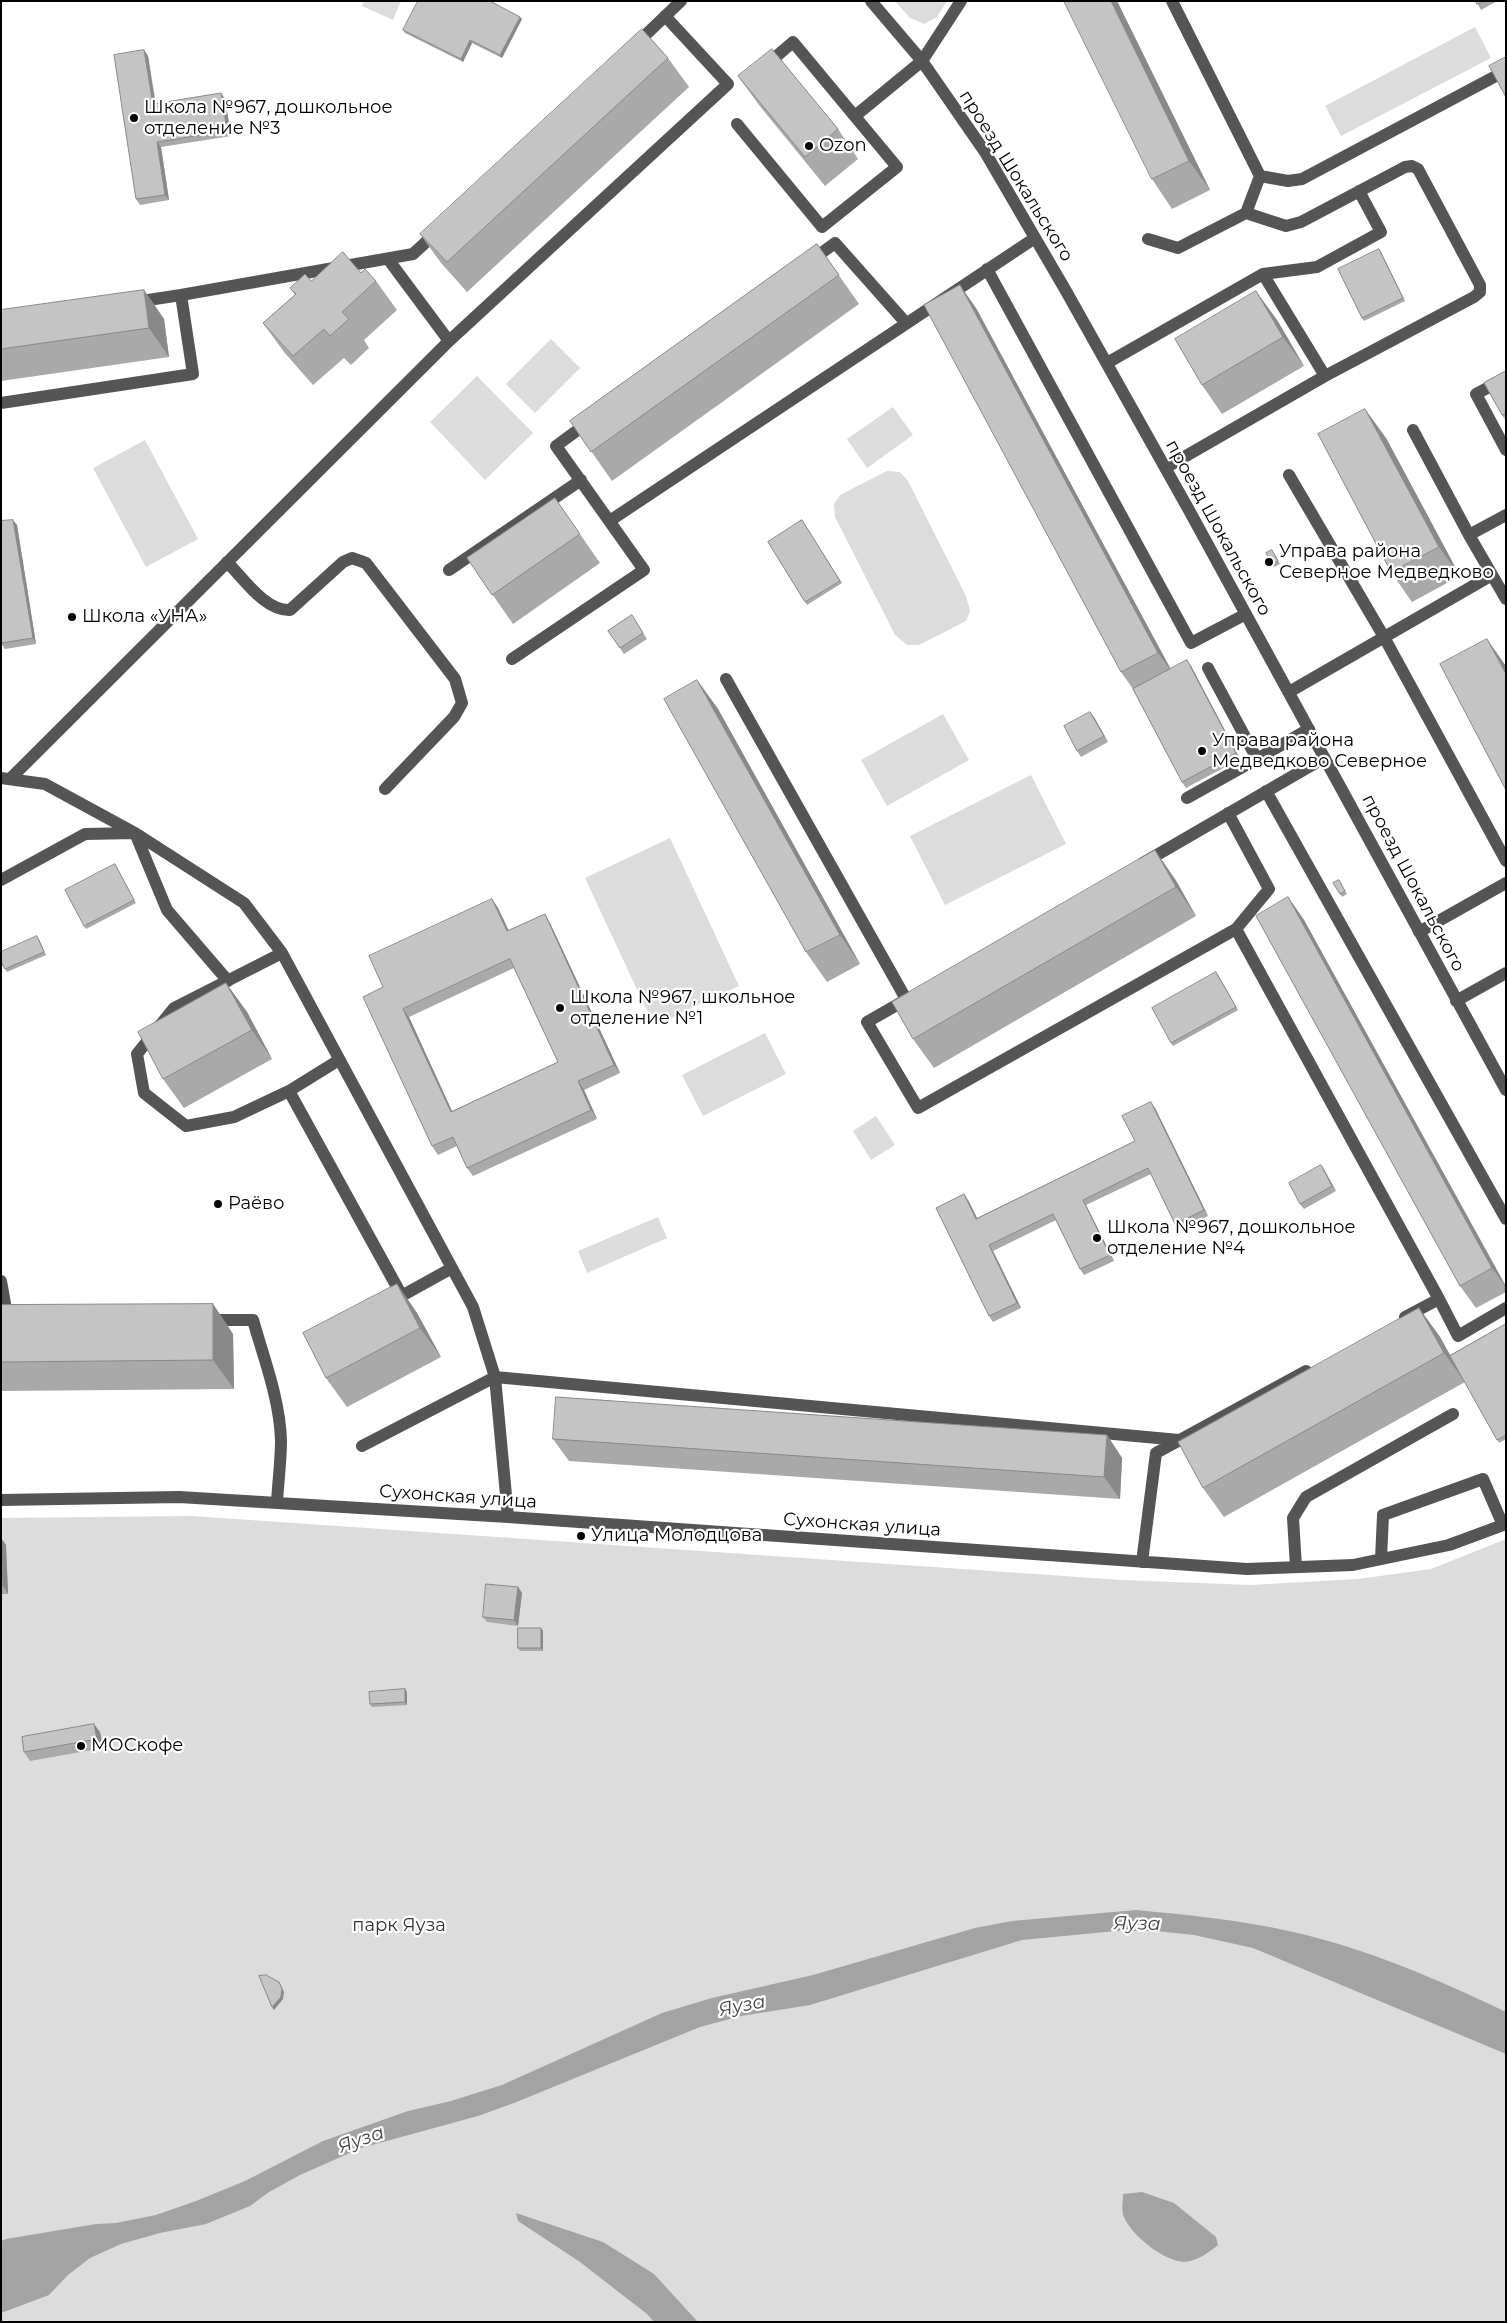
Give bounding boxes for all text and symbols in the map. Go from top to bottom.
street label: проезд Шокальского [954,86,1078,266]
place label: Школа №967, дошкольное отделение №3 [144,97,393,140]
marker: Школа №967, дошкольное отделение №3 [128,112,140,124]
place label: Ozon [819,135,867,157]
marker: Ozon [803,140,815,152]
street label: проезд Шокальского [1161,436,1275,620]
place label: Управа района Северное Медведково [1279,541,1494,584]
marker: Управа района Северное Медведково [1263,556,1275,568]
place label: Школа «УНА» [82,606,207,628]
marker: Школа «УНА» [66,611,78,623]
place label: Управа района Медведково Северное [1212,730,1427,772]
marker: Управа района Медведково Северное [1196,745,1208,757]
street label: проезд Шокальского [1357,791,1469,975]
place label: Школа №967, школьное отделение №1 [570,987,795,1030]
marker: Школа №967, школьное отделение №1 [554,1002,566,1014]
place label: Раёво [228,1193,285,1215]
marker: Раёво [212,1198,224,1210]
place label: Школа №967, дошкольное отделение №4 [1107,1217,1356,1260]
marker: Школа №967, дошкольное отделение №4 [1091,1232,1103,1244]
street label: Сухонская улица [378,1481,538,1513]
street label: Сухонская улица [782,1509,942,1541]
place label: Улица Молодцова [591,1525,762,1547]
marker: Улица Молодцова [575,1530,587,1542]
place label: МОСкофе [91,1735,183,1757]
marker: МОСкофе [75,1740,87,1752]
water label: Яуза [1113,1912,1161,1936]
park label: парк Яуза [352,1915,446,1937]
water label: Яуза [716,1990,768,2022]
water label: Яуза [335,2121,387,2159]

